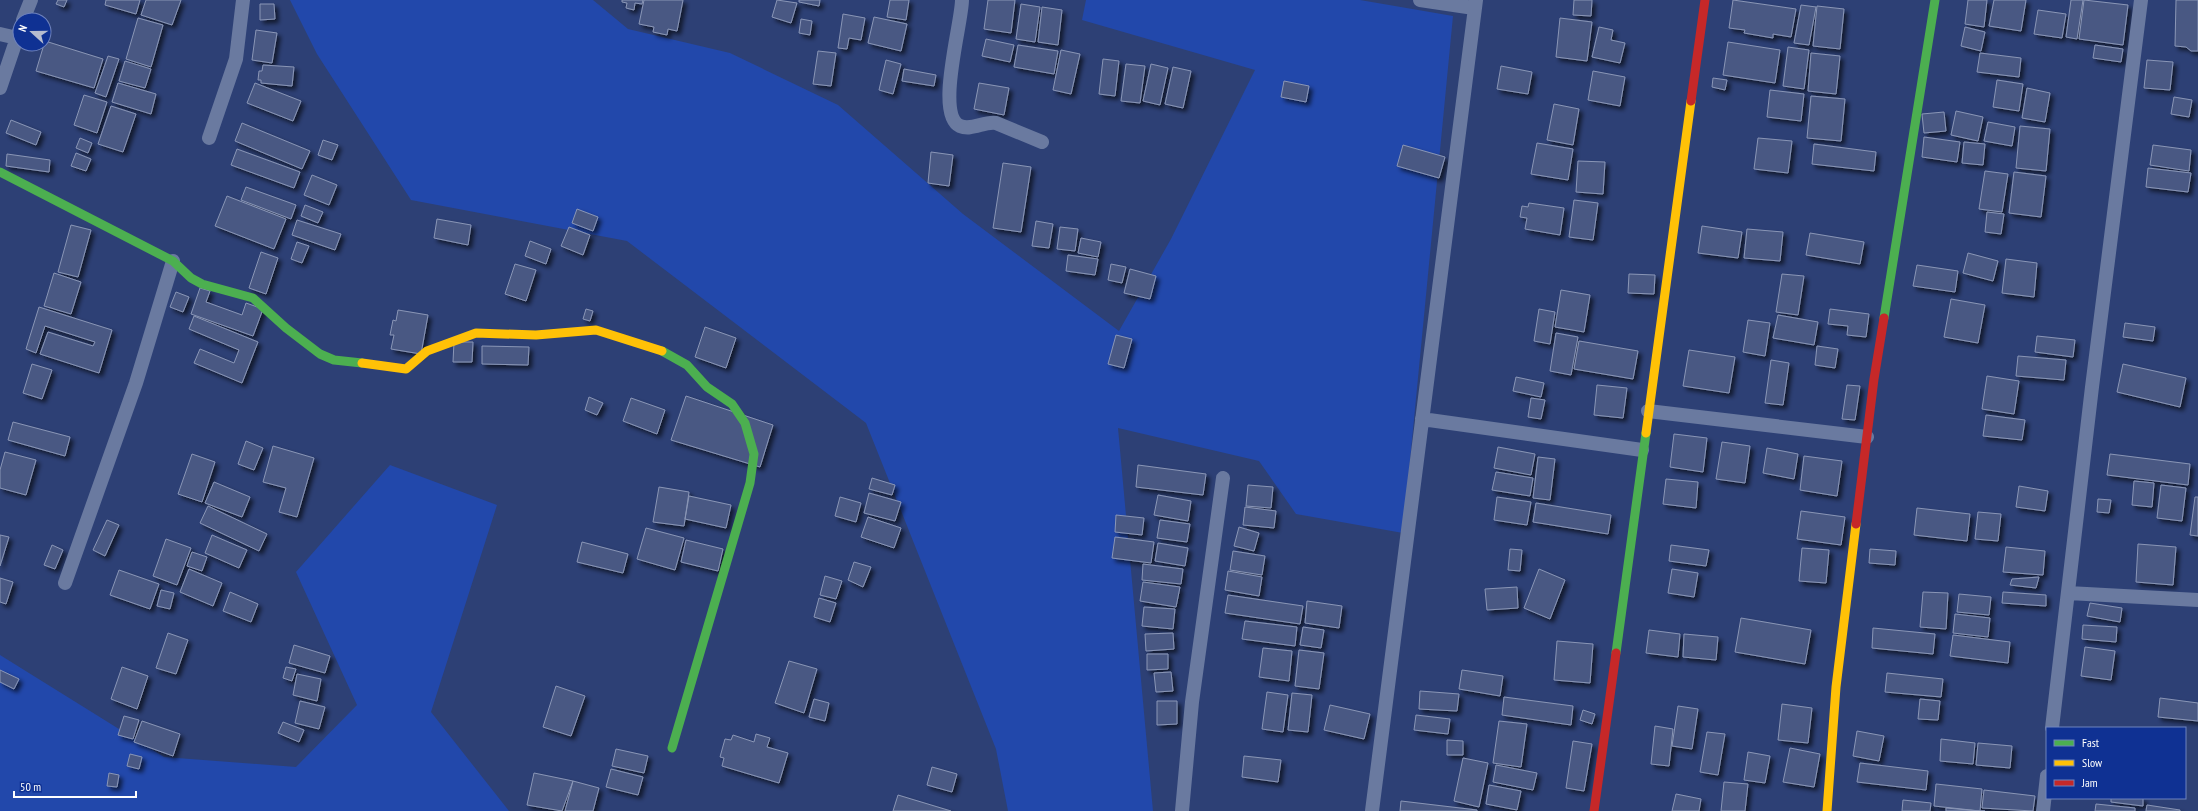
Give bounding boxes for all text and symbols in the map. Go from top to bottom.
north arrow [12,12,52,52]
text: N [15,23,30,34]
legend [2046,727,2186,799]
text: Fast [2082,735,2100,750]
text: Slow [2082,755,2103,770]
scale bar [14,773,136,799]
text: Jam [2081,775,2098,790]
text: 50 m [20,779,41,794]

